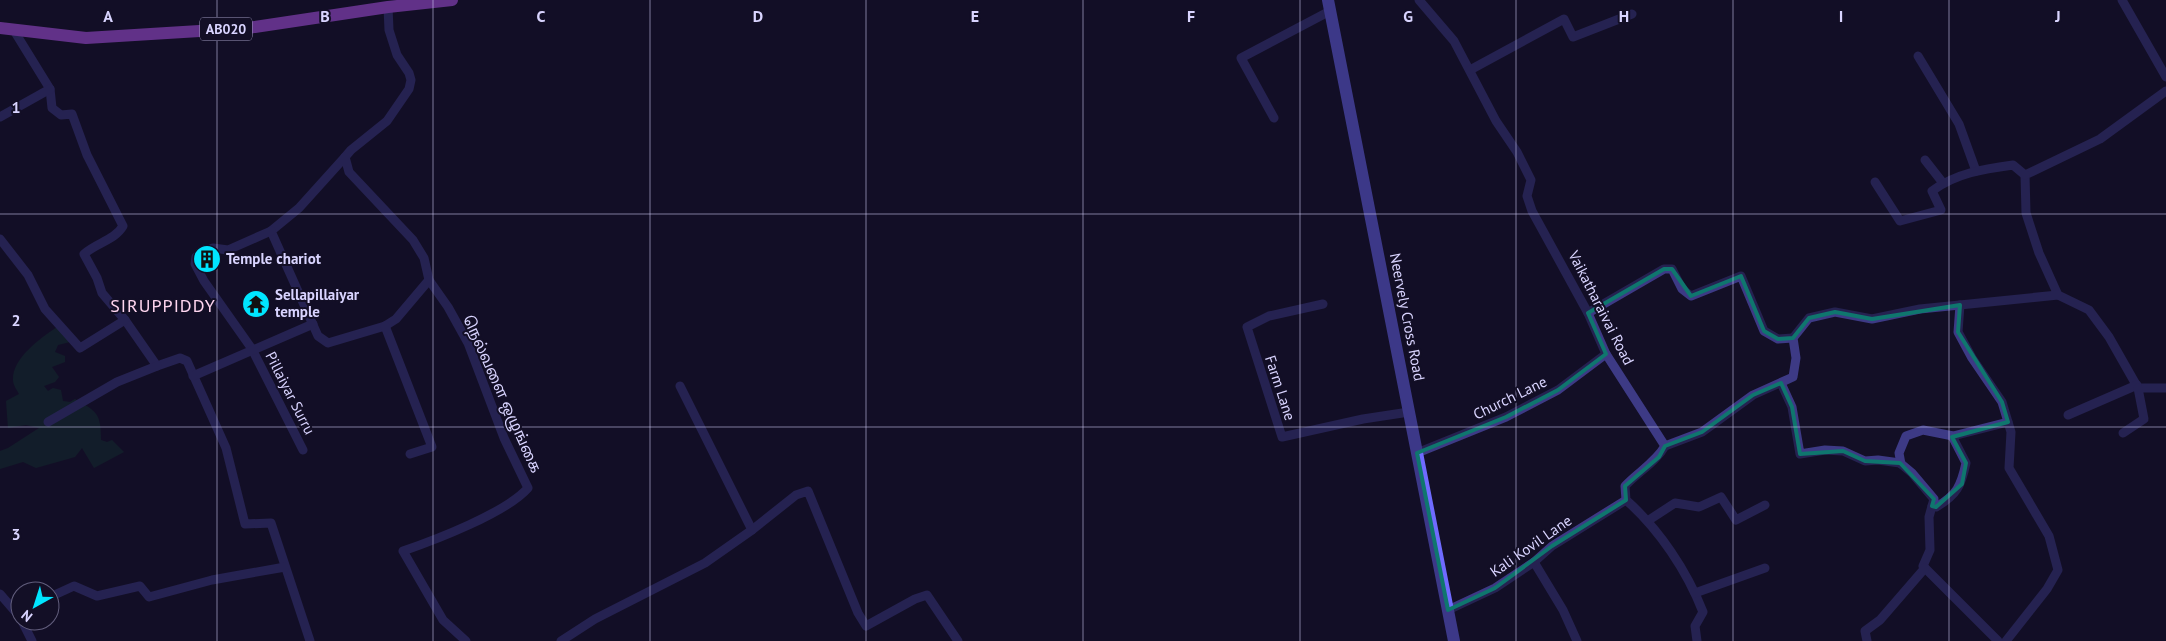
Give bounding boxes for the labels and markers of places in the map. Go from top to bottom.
building icon: Temple chariot [192,244,222,274]
place label: Temple chariot [226,249,322,268]
place label: Sellapillaiyar temple [275,285,360,321]
temple icon: Sellapillaiyar temple [241,289,271,319]

